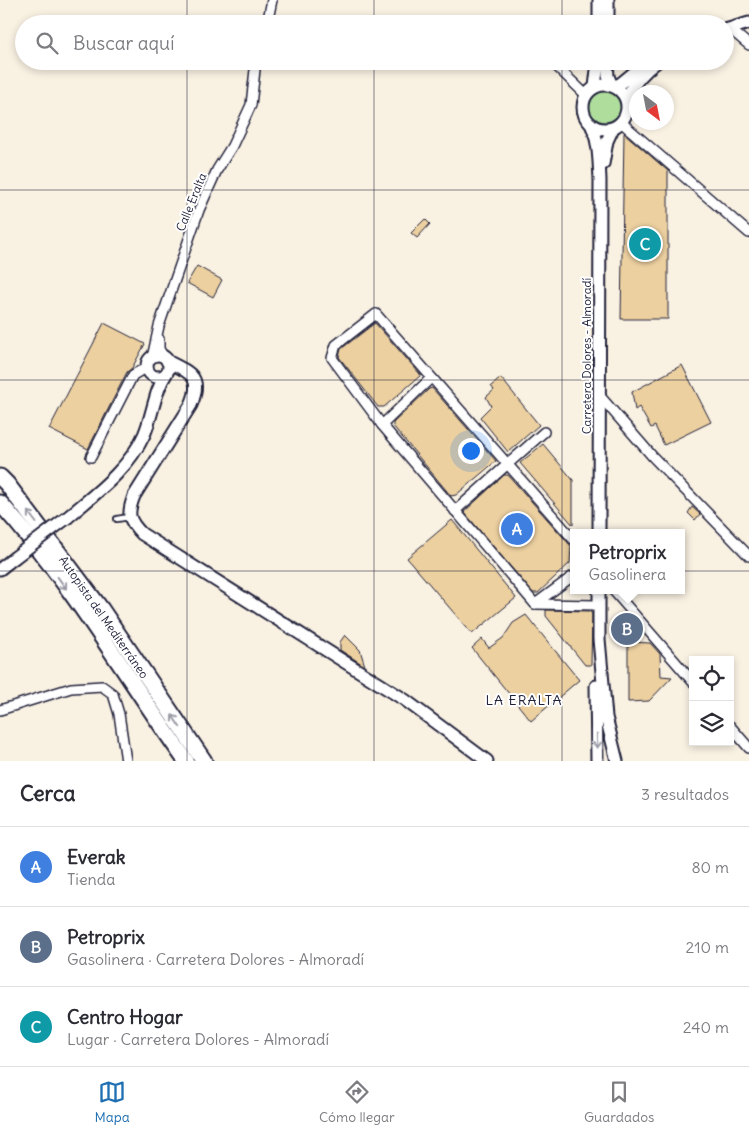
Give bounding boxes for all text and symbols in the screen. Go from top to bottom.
search box [15,15,734,70]
icon: search [33,29,61,57]
text: Buscar aquí [73,31,174,55]
north arrow [629,85,674,130]
street label: Calle Eralta [173,171,210,233]
pin: C [629,225,661,263]
street label: Carretera Dolores - Almoradí [579,278,594,434]
your location [458,438,484,464]
one-way arrow [27,510,37,524]
pin: A [501,510,533,548]
popup [570,529,685,594]
text: Petroprix [589,540,666,564]
street label: Autopista del Mediterráneo [56,553,152,681]
text: Gasolinera [589,564,666,584]
one-way arrow [57,576,67,590]
pin: B [611,610,643,648]
map controls [689,656,734,746]
button: locate [689,656,734,701]
district label: LA ERALTA [485,691,563,709]
button: layers [689,701,734,746]
one-way arrow [171,714,181,728]
one-way arrow [592,732,602,748]
text: Cerca [20,780,75,807]
text: 3 resultados [641,784,729,804]
text: Everak [67,845,125,869]
text: A [31,857,41,877]
text: 80 m [691,857,729,877]
text: Tienda [67,869,115,889]
text: Petroprix [67,925,145,949]
text: B [31,937,41,957]
text: 210 m [686,937,729,957]
text: Gasolinera · Carretera Dolores - Almoradí [67,949,364,969]
text: Centro Hogar [67,1005,183,1029]
text: C [31,1017,41,1037]
text: 240 m [683,1017,729,1037]
text: Lugar · Carretera Dolores - Almoradí [67,1029,329,1049]
tab: Mapa [95,1078,130,1126]
tab: Cómo llegar [319,1078,395,1126]
tab: Guardados [584,1078,654,1126]

